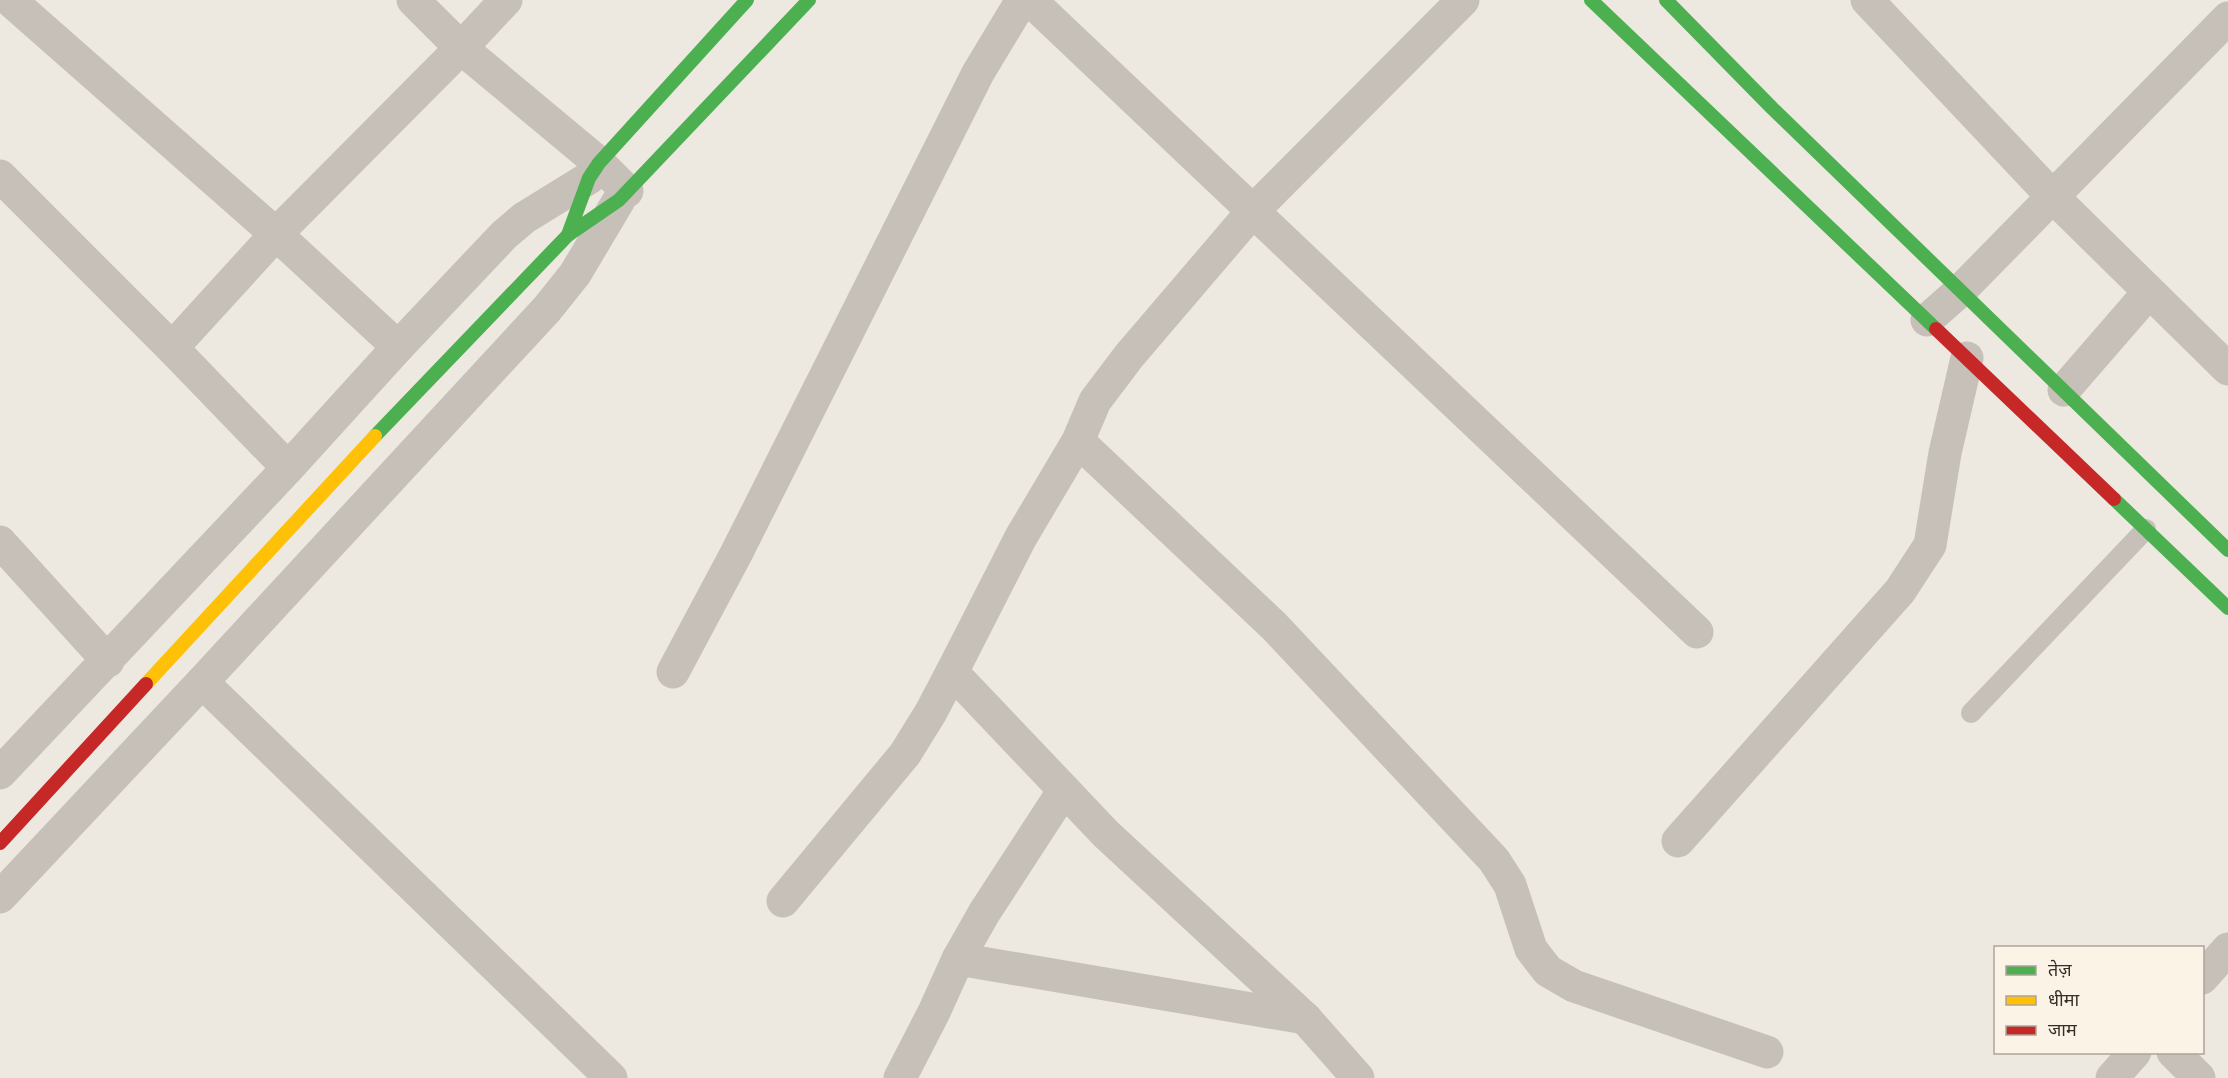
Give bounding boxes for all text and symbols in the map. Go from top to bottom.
legend [1994,946,2204,1054]
text: तेज़ [2048,958,2072,981]
text: धीमा [2048,988,2079,1011]
text: जाम [2048,1018,2078,1041]

